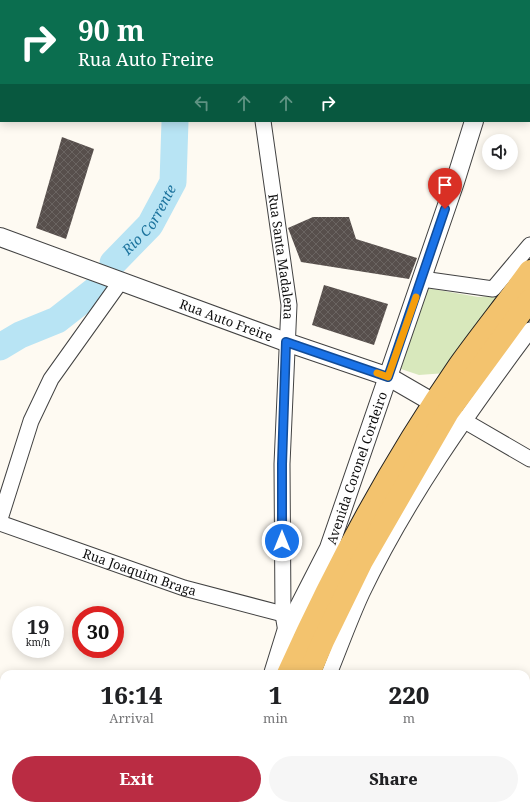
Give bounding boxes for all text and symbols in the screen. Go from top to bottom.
text: 90 m [78,11,145,49]
icon: right [12,16,64,68]
text: Rua Auto Freire [78,47,214,71]
icon: left [191,92,213,114]
icon: ahead [233,92,255,114]
icon: ahead [275,92,297,114]
icon: right [317,92,339,114]
map controls [482,134,518,170]
button: sound [482,134,518,170]
pin [428,168,462,209]
icon: arrive [434,174,456,196]
water label: Rio Corrente [117,181,180,259]
street label: Rua Santa Madalena [264,192,298,320]
street label: Rua Auto Freire [177,295,275,345]
street label: Avenida Coronel Cordeiro [322,389,391,547]
position arrow [261,520,303,562]
street label: Rua Joaquim Braga [80,544,198,600]
speed limit sign: 30 [72,606,124,658]
text: 19 [27,613,49,640]
text: km/h [26,635,50,649]
text: 16:14 [101,678,163,711]
text: 1 [269,678,282,711]
text: 220 [389,678,429,711]
text: Arrival [109,709,154,727]
text: min [263,709,288,727]
text: m [403,709,415,727]
button: Exit [12,756,261,802]
button: Share [269,756,518,802]

